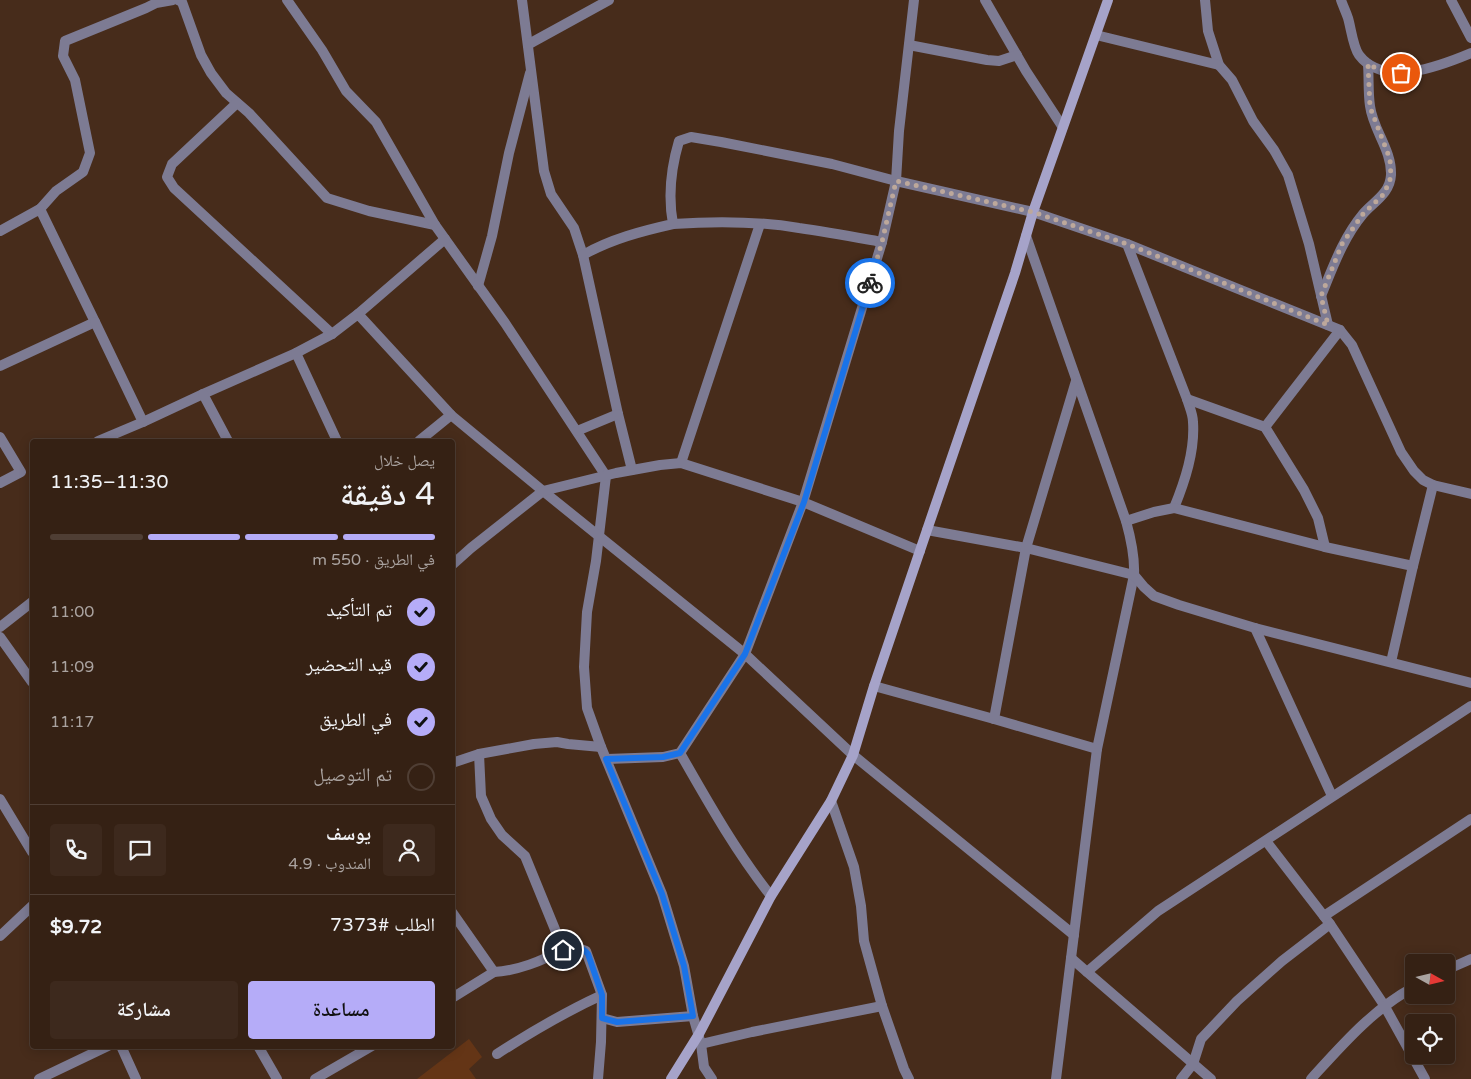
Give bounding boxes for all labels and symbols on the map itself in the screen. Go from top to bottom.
pin [1380,52,1422,94]
courier [845,258,895,308]
pin [542,929,584,971]
north arrow [1405,954,1455,1004]

